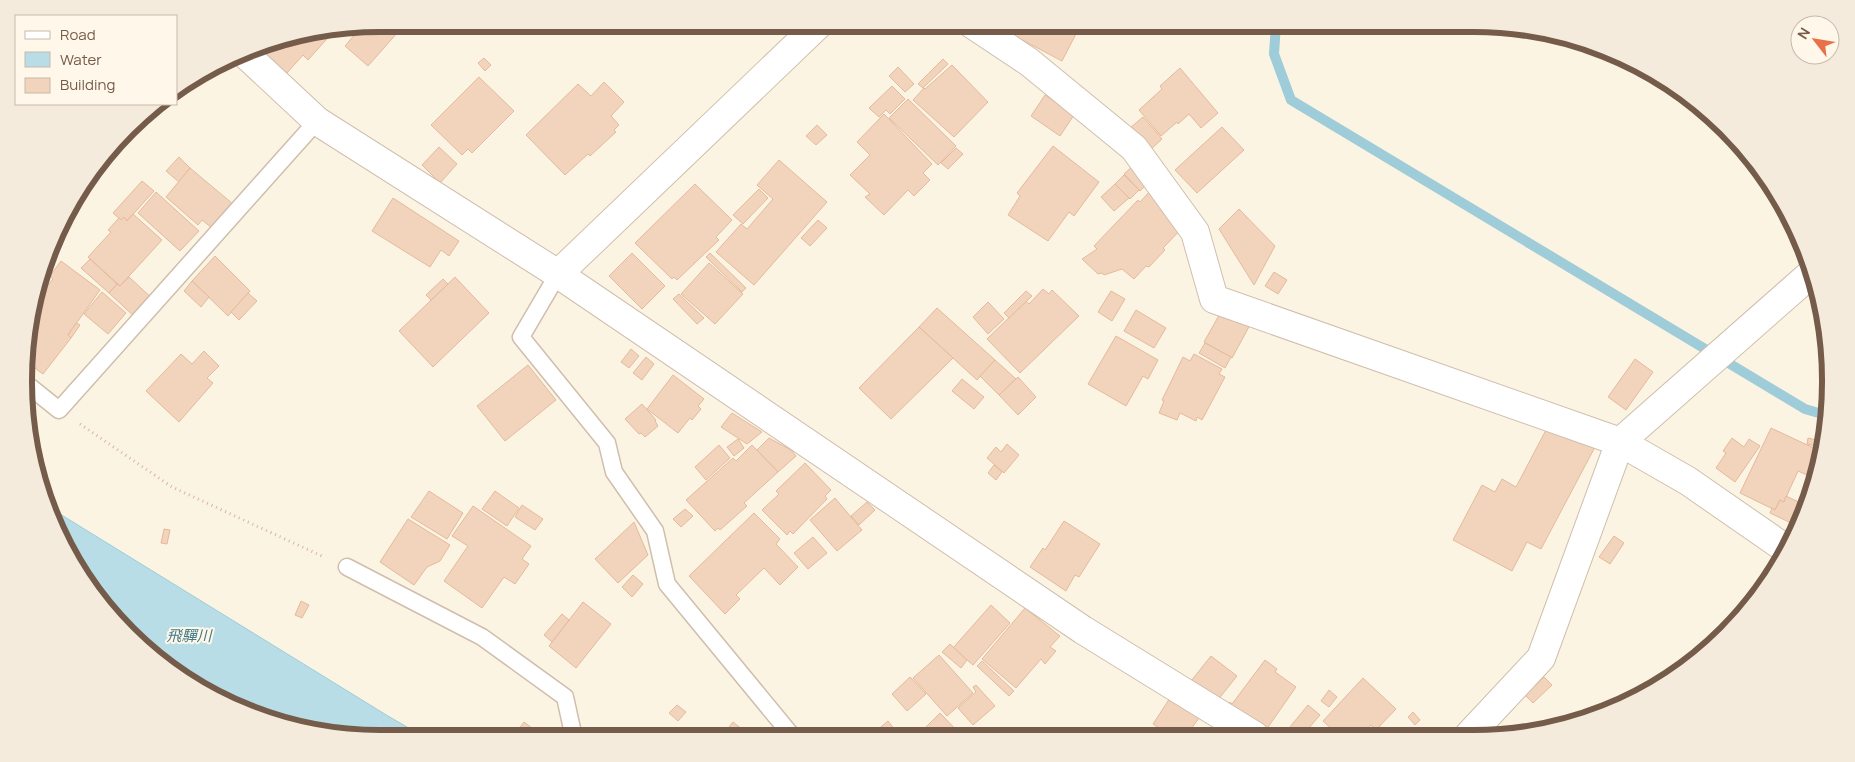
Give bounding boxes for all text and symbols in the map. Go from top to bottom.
legend [15,15,178,105]
north arrow [1790,15,1840,65]
text: Road [60,24,96,45]
text: N [1793,24,1814,42]
text: Water [60,49,102,70]
text: Building [60,74,115,95]
water label: 飛驒川 [166,625,213,646]

